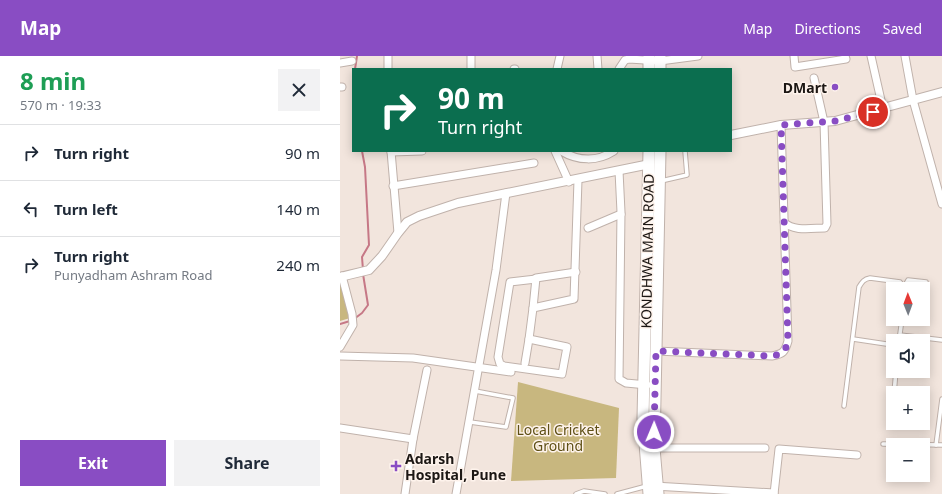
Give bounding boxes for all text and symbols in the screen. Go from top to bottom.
text: Map [20,15,61,41]
text: Map [743,19,772,38]
text: Directions [794,19,861,38]
text: Saved [883,19,922,38]
text: 8 min [20,64,86,97]
button: close [278,69,320,111]
place label: DMart [783,78,827,97]
text: 90 m [438,79,505,117]
marker: DMart [830,82,840,92]
icon: right [372,84,424,136]
pin [856,95,890,129]
text: 570 m · 19:33 [20,96,101,114]
icon: arrive [862,101,884,123]
text: Turn right [438,115,522,139]
icon: right [20,142,42,164]
text: Turn right [54,143,129,163]
text: 90 m [285,143,320,163]
street label: KONDHWA MAIN ROAD [636,173,658,329]
icon: left [20,198,42,220]
text: Turn left [54,199,118,219]
text: 140 m [276,199,320,219]
text: Turn right [54,246,129,266]
icon: right [20,254,42,276]
text: 240 m [276,255,320,275]
text: Punyadham Ashram Road [54,266,212,284]
north arrow [886,282,930,326]
map controls [886,282,930,482]
button: sound [886,334,930,378]
button: + [886,386,930,430]
position arrow [633,411,675,453]
park label: Local Cricket Ground [516,420,600,455]
button: − [886,438,930,482]
button: Exit [20,440,166,486]
button: Share [174,440,320,486]
place label: Adarsh Hospital, Pune [405,449,506,484]
marker: Adarsh Hospital, Pune [390,460,402,472]

